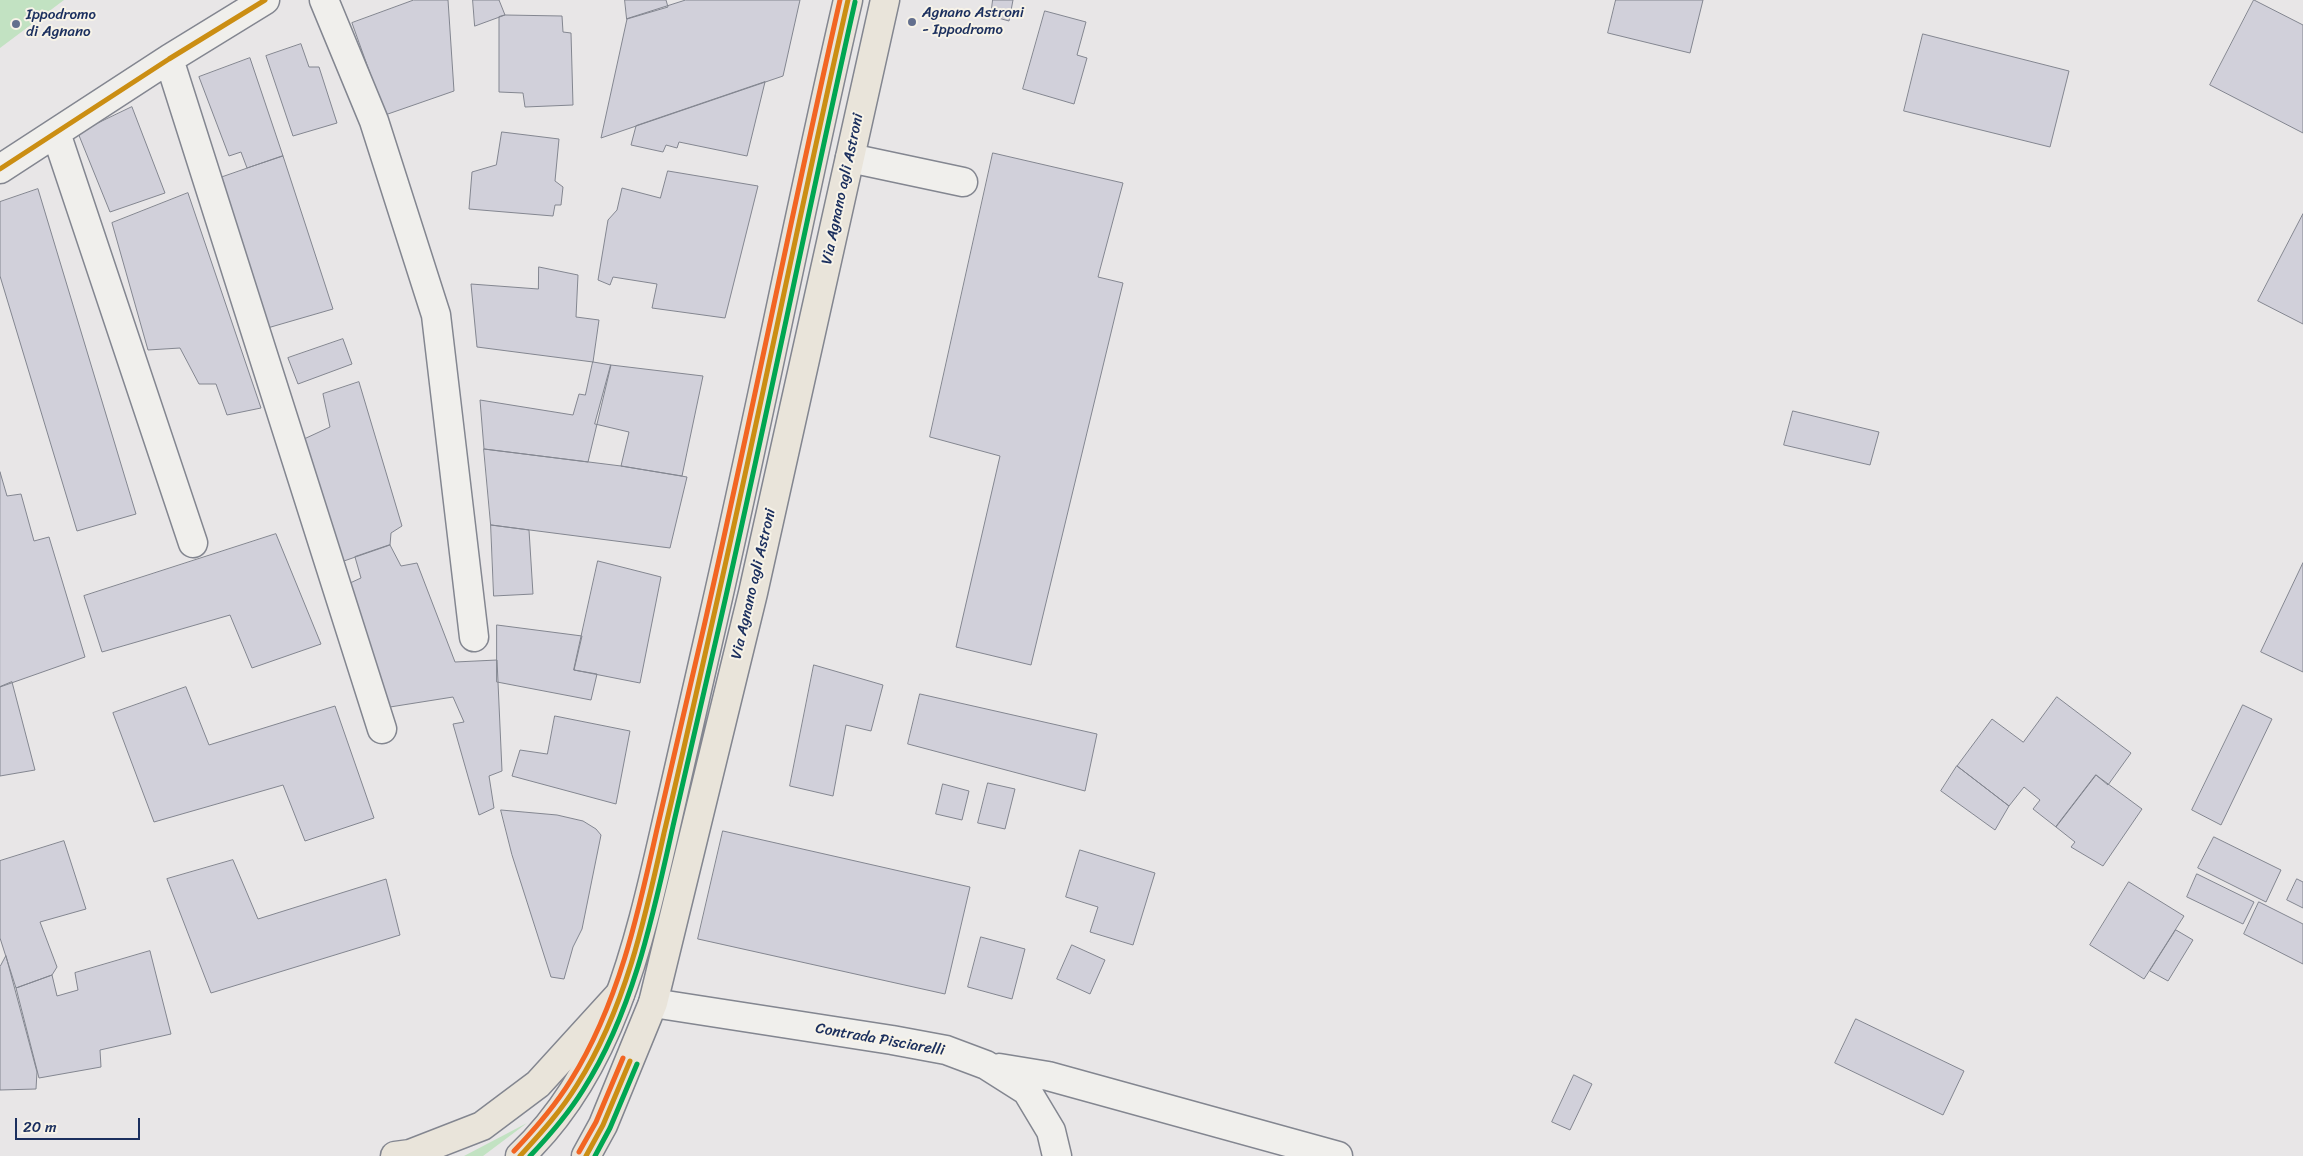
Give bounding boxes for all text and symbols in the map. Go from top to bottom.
place label: Agnano Astroni - Ippodromo [922,4,1024,39]
place label: Ippodromo di Agnano [26,6,96,41]
marker: Agnano Astroni - Ippodromo [906,16,918,28]
marker: Ippodromo di Agnano [10,18,22,30]
street label: Via Agnano agli Astroni [818,112,868,266]
street label: Via Agnano agli Astroni [728,507,780,661]
street label: Contrada Pisciarelli [814,1020,946,1060]
scale bar [18,1108,142,1140]
text: 20 m [23,1114,57,1140]

